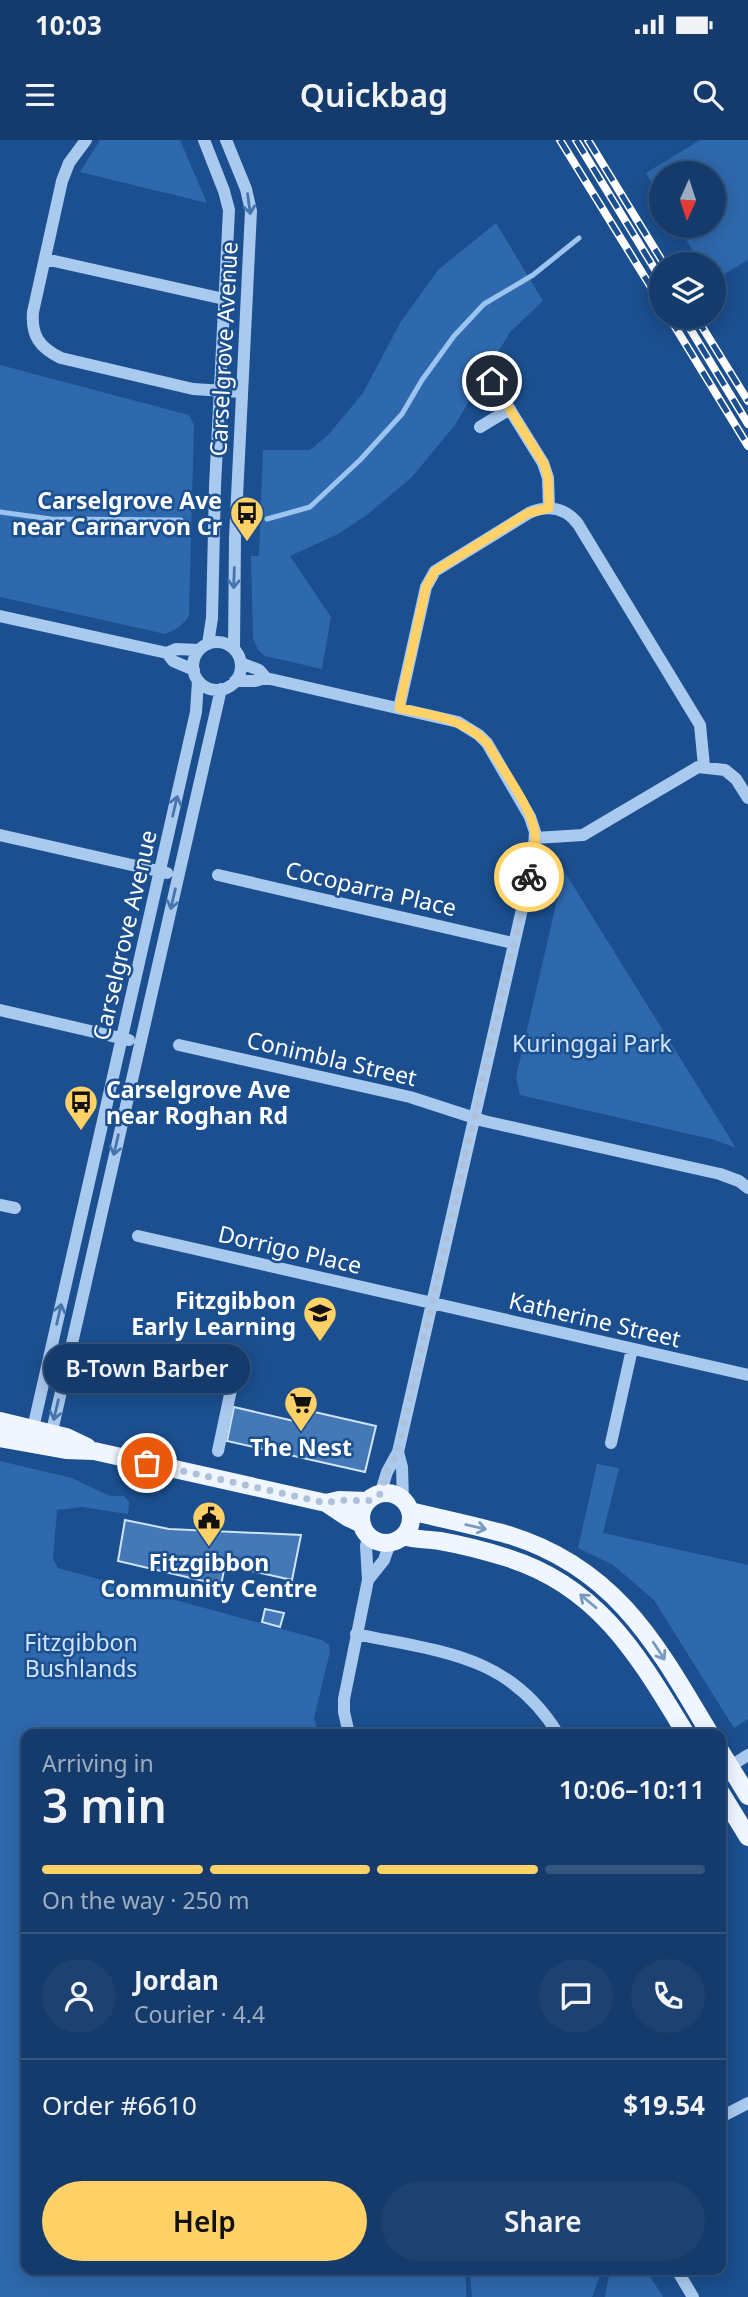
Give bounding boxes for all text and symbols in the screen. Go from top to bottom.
text: 10:03 [35,7,102,43]
text: Quickbag [300,73,448,116]
icon: menu [21,76,59,114]
icon: search [689,76,727,114]
north arrow [649,161,726,238]
map controls [649,161,726,329]
one-way arrow [242,192,255,215]
street label: Carselgrove Avenue [201,241,245,457]
button: layers [649,252,726,329]
pin [462,351,522,411]
icon: home [473,362,511,400]
place label: Carselgrove Ave near Carnarvon Cr [12,484,222,542]
bus stop icon: Carselgrove Ave near Carnarvon Cr [228,494,266,543]
one-way arrow [227,566,241,589]
one-way arrow [168,795,182,818]
street label: Carselgrove Avenue [84,827,164,1043]
courier [494,842,564,912]
street label: Cocoparra Place [282,853,460,923]
icon: bike [510,858,548,896]
one-way arrow [165,887,179,910]
street label: Conimbla Street [244,1023,420,1093]
park label: Kuringgai Park [512,1027,673,1059]
place label: Carselgrove Ave near Roghan Rd [106,1073,291,1131]
bus stop icon: Carselgrove Ave near Roghan Rd [62,1083,100,1132]
one-way arrow [109,1133,123,1156]
street label: Dorrigo Place [215,1217,365,1281]
place label: Fitzgibbon Early Learning [131,1284,296,1342]
street label: Katherine Street [506,1284,684,1354]
school or university icon: Fitzgibbon Early Learning [301,1294,339,1343]
one-way arrow [53,1303,67,1326]
callout: B-Town Barber [44,1344,250,1393]
text: B-Town Barber [66,1352,228,1384]
supermarket icon: The Nest [282,1384,320,1433]
one-way arrow [49,1398,62,1421]
place label: The Nest [250,1431,352,1463]
pin [117,1433,177,1493]
icon: bag [128,1444,166,1482]
public building icon: Fitzgibbon Community Centre [190,1499,228,1548]
one-way arrow [464,1521,487,1535]
place label: Fitzgibbon Community Centre [101,1546,317,1604]
one-way arrow [579,1594,597,1609]
park label: Fitzgibbon Bushlands [24,1626,138,1684]
one-way arrow [653,1640,667,1660]
text: Arriving in [42,1747,154,1779]
text: 10:06–10:11 [559,1771,705,1807]
text: 3 min [42,1774,167,1836]
text: On the way · 250 m [42,1884,249,1916]
button: person [42,1959,116,2033]
button: chat [539,1959,613,2033]
button: phone [631,1959,705,2033]
text: Jordan [134,1962,219,1998]
text: Courier · 4.4 [134,1998,265,2030]
text: Order #6610 [42,2087,197,2123]
text: $19.54 [623,2087,705,2123]
button: Help [42,2181,367,2261]
button: Share [381,2181,705,2261]

